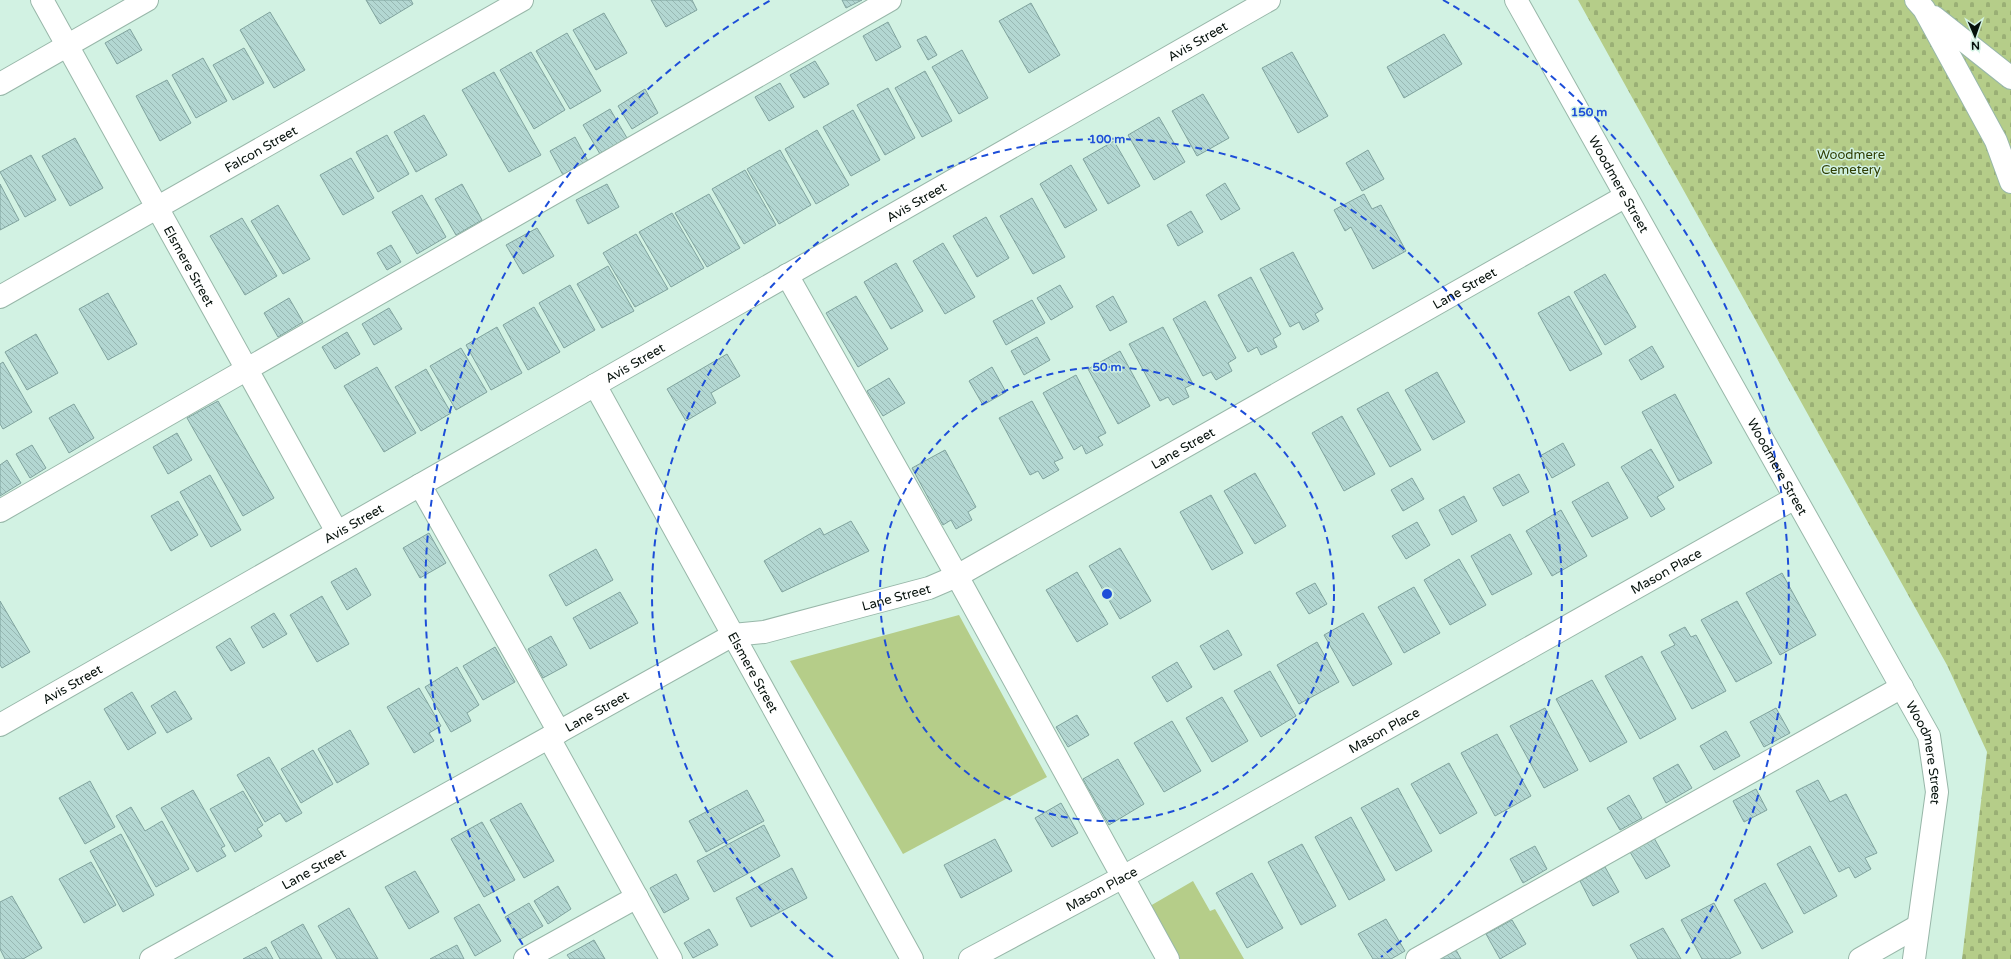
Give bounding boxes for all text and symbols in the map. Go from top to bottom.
north arrow [1955,16,1995,56]
street label: Avis Street [1165,18,1231,65]
text: N [1971,39,1980,52]
text: 150 m [1571,105,1607,119]
street label: Falcon Street [222,123,300,176]
text: 100 m [1089,132,1125,146]
street label: Woodmere Street [1585,133,1652,236]
park label: Woodmere Cemetery [1817,147,1885,178]
street label: Avis Street [884,179,949,226]
street label: Elsmere Street [160,223,217,310]
street label: Lane Street [1430,264,1500,313]
street label: Avis Street [603,340,668,387]
text: 50 m [1092,360,1122,374]
street label: Woodmere Street [1743,416,1811,518]
street label: Lane Street [1148,424,1218,473]
street label: Avis Street [321,501,387,547]
street label: Mason Place [1628,545,1705,598]
street label: Lane Street [860,581,933,615]
centre of rings [1100,587,1114,601]
street label: Elsmere Street [724,629,781,716]
street label: Avis Street [40,661,105,708]
street label: Lane Street [562,688,632,736]
street label: Woodmere Street [1902,698,1944,806]
street label: Mason Place [1346,704,1423,757]
street label: Lane Street [279,845,349,894]
street label: Mason Place [1063,864,1140,915]

